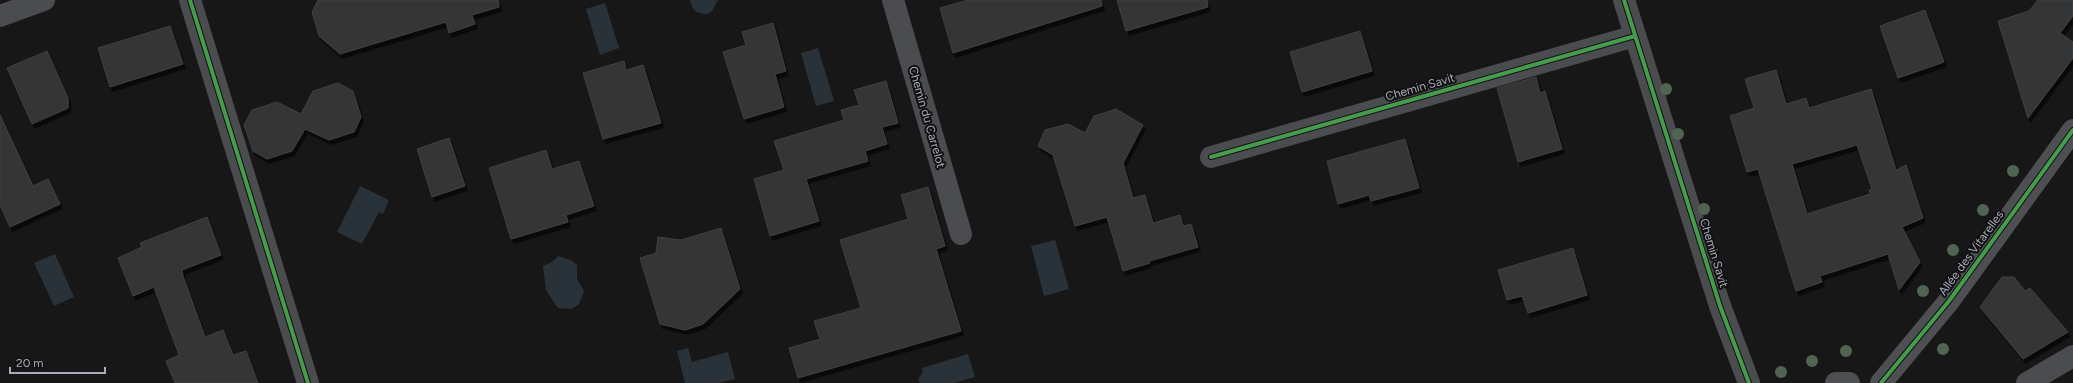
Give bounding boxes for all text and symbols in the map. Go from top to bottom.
street label: Chemin du Carrelot [906,65,948,170]
street label: Chemin Savit [1384,70,1457,104]
street label: Allée des Vitarelles [1936,208,2007,298]
street label: Chemin Savit [1697,217,1731,290]
scale bar [10,349,105,375]
text: 20 m [16,356,44,370]

